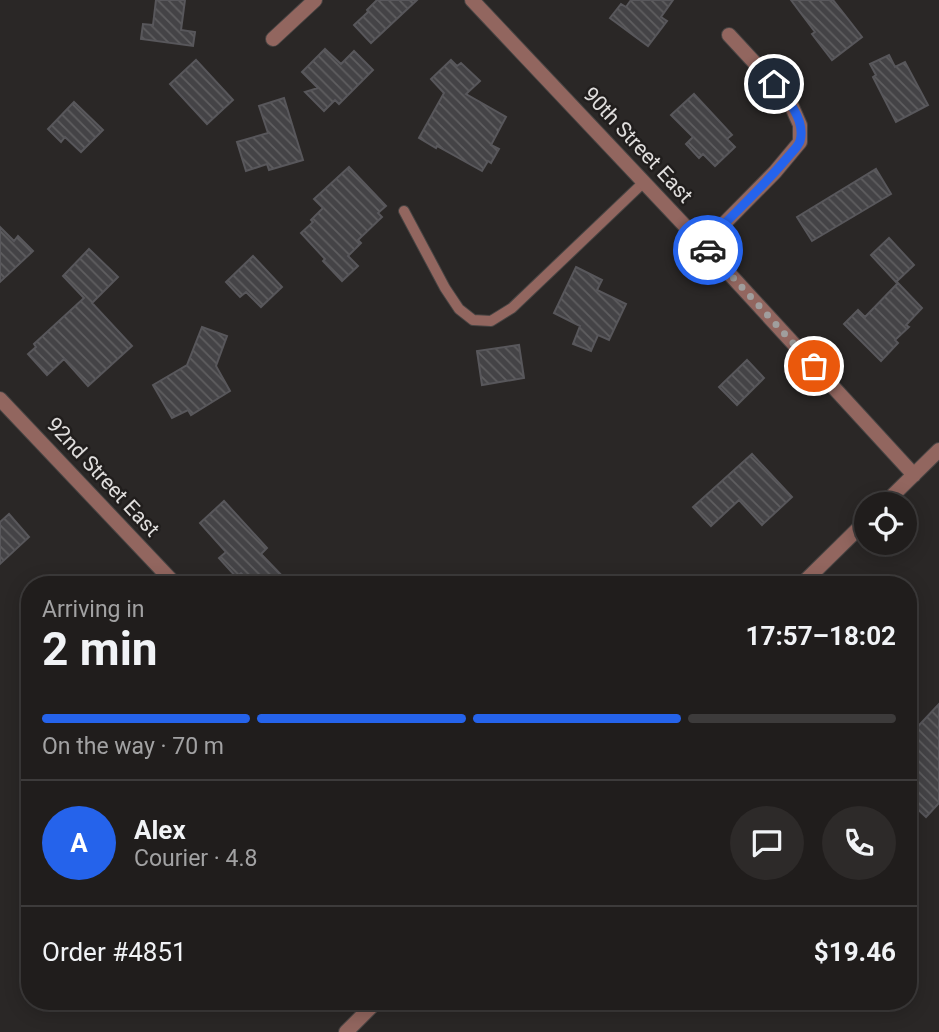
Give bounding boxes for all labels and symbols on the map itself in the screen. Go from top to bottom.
pin [744,54,804,114]
street label: 90th Street East [578,82,698,208]
courier [673,215,743,285]
pin [784,336,844,396]
street label: 92nd Street East [42,413,164,542]

